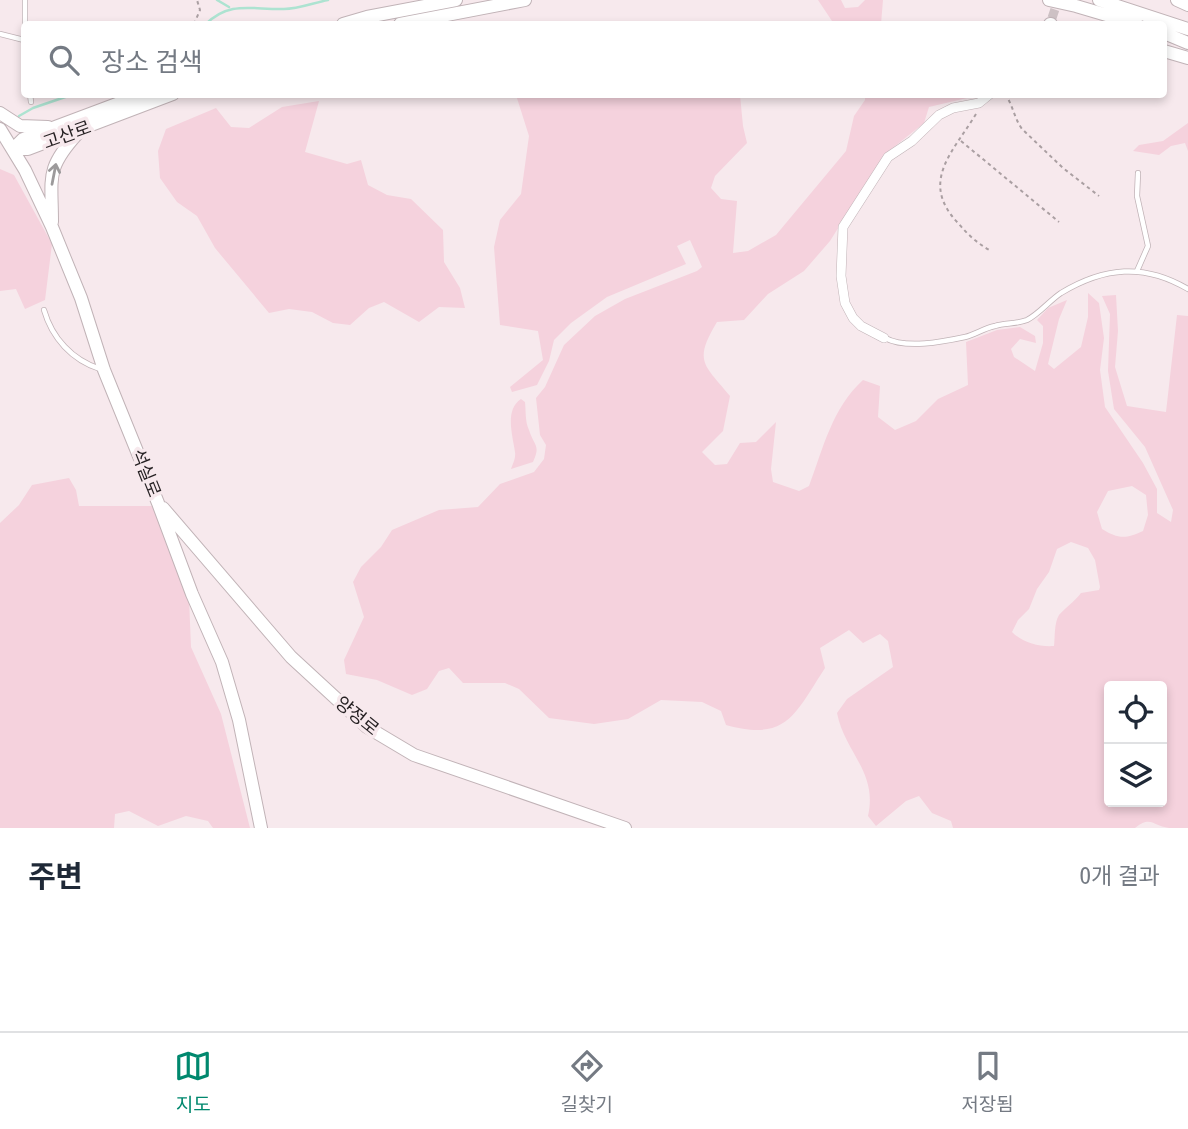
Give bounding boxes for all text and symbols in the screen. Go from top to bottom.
search box [21,21,1167,98]
icon: search [45,41,83,79]
text: 장소 검색 [101,47,203,78]
street label: 고산로 [40,116,94,154]
one-way arrow [48,164,61,186]
street label: 석실로 [126,446,166,500]
map controls [1104,681,1167,807]
button: locate [1104,681,1167,744]
street label: 양정로 [331,692,383,740]
button: layers [1104,744,1167,807]
text: 주변 [28,859,83,895]
text: 0개 결과 [1079,862,1160,890]
tab: 지도 [174,1047,212,1116]
tab: 길찾기 [561,1047,613,1116]
tab: 저장됨 [961,1047,1014,1116]

